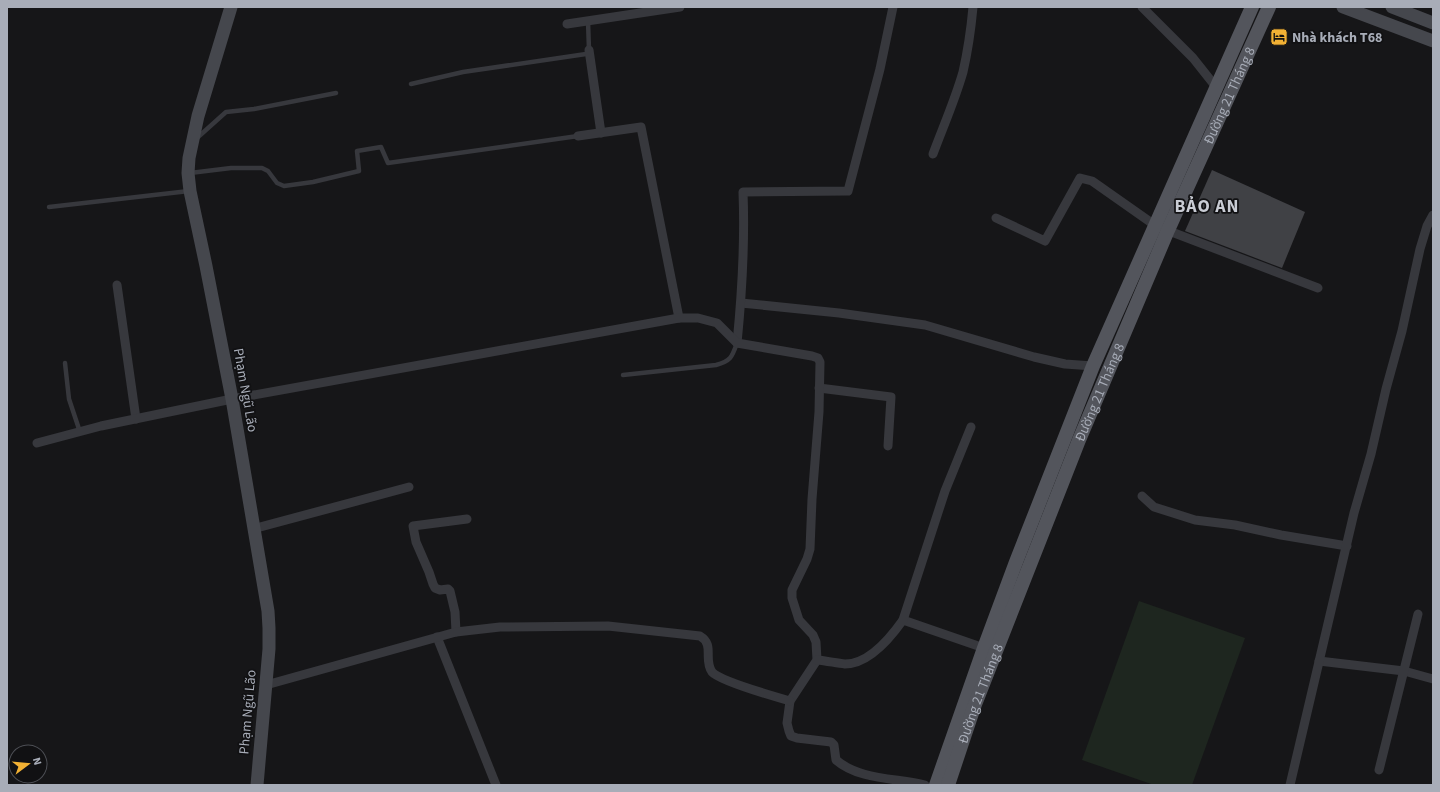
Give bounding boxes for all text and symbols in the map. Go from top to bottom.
hotel icon: Nhà khách T68 [1269,27,1289,47]
place label: Nhà khách T68 [1292,28,1382,48]
street label: Đường 21 Tháng 8 [1199,44,1261,148]
district label: BẢO AN [1174,194,1240,219]
street label: Đường 21 Tháng 8 [1070,340,1130,445]
street label: Phạm Ngũ Lão [228,347,262,434]
street label: Đường 21 Tháng 8 [954,641,1009,746]
street label: Phạm Ngũ Lão [234,669,262,755]
north arrow [8,744,48,784]
text: N [29,756,45,767]

